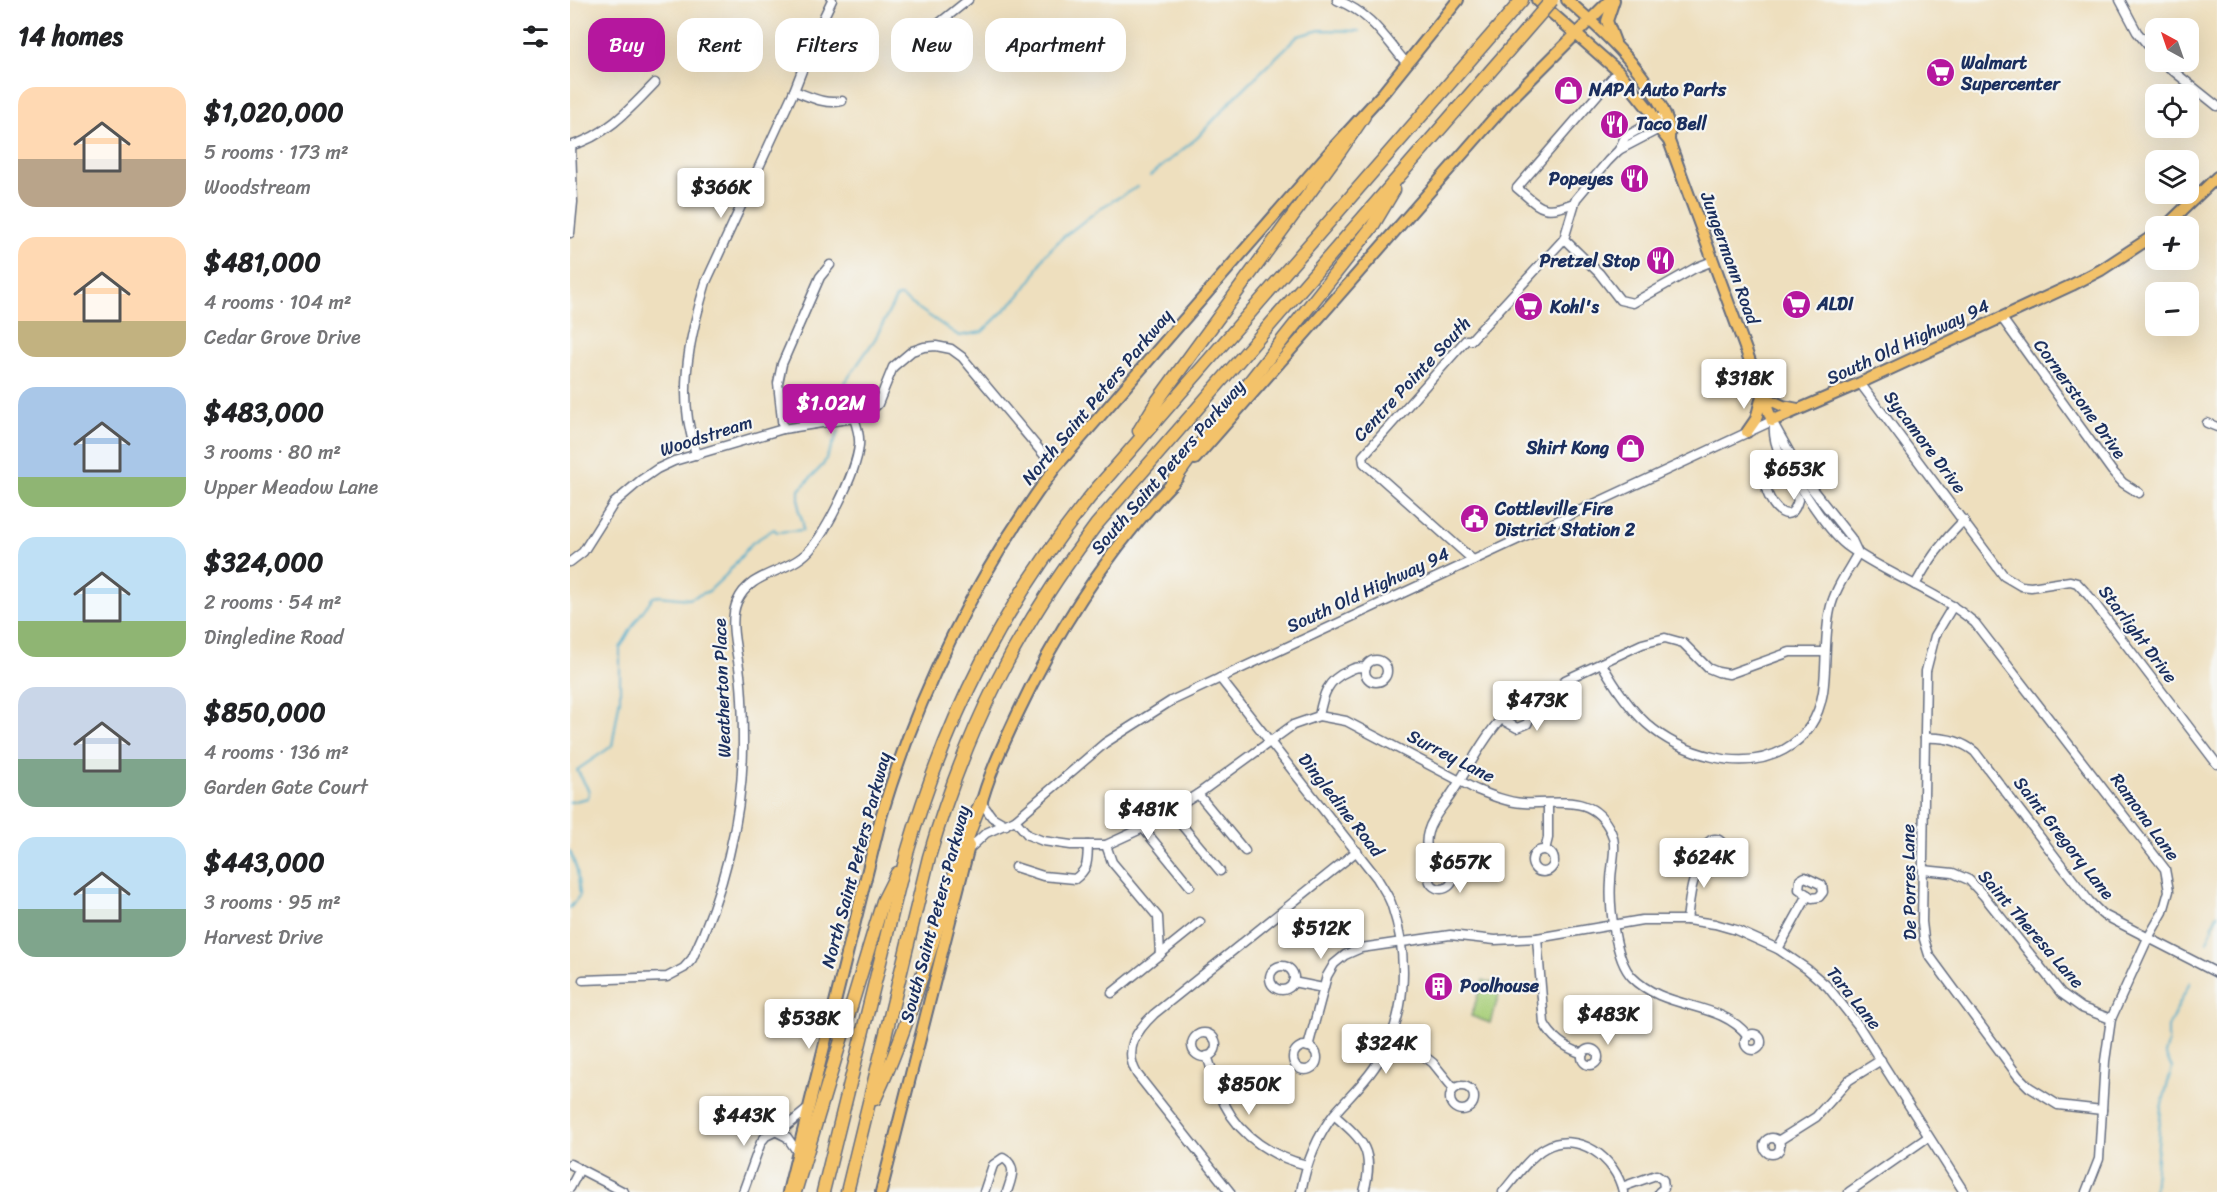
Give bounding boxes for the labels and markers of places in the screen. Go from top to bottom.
place label: Walmart Supercenter [1960,47,2062,100]
supermarket icon: Walmart Supercenter [1924,57,1956,89]
shop icon: NAPA Auto Parts [1552,74,1584,106]
place label: NAPA Auto Parts [1588,74,1727,106]
restaurant icon: Taco Bell [1599,108,1631,140]
place label: Taco Bell [1636,108,1708,140]
place label: Popeyes [1549,163,1614,195]
restaurant icon: Popeyes [1618,163,1650,195]
pin: $366K [679,168,763,219]
place label: Pretzel Stop [1539,245,1640,277]
restaurant icon: Pretzel Stop [1645,245,1677,277]
supermarket icon: ALDI [1780,288,1812,320]
place label: ALDI [1816,288,1854,320]
supermarket icon: Kohl's [1513,291,1545,323]
place label: Kohl's [1549,291,1599,323]
pin: $318K [1702,359,1786,410]
pin: $1.02M [782,384,880,435]
place label: Shirt Kong [1525,432,1609,464]
shop icon: Shirt Kong [1614,432,1646,464]
pin: $653K [1752,450,1836,501]
place label: Cottleville Fire District Station 2 [1494,493,1636,546]
public building icon: Cottleville Fire District Station 2 [1458,503,1490,535]
pin: $473K [1495,681,1579,732]
pin: $481K [1106,790,1190,841]
pin: $624K [1662,838,1746,889]
pin: $657K [1418,843,1502,894]
pin: $512K [1279,909,1363,960]
building icon: Poolhouse [1423,970,1455,1002]
place label: Poolhouse [1460,970,1540,1002]
pin: $483K [1566,995,1650,1046]
pin: $538K [767,999,851,1050]
pin: $324K [1344,1024,1428,1075]
pin: $850K [1207,1065,1291,1116]
pin: $443K [702,1096,786,1147]

